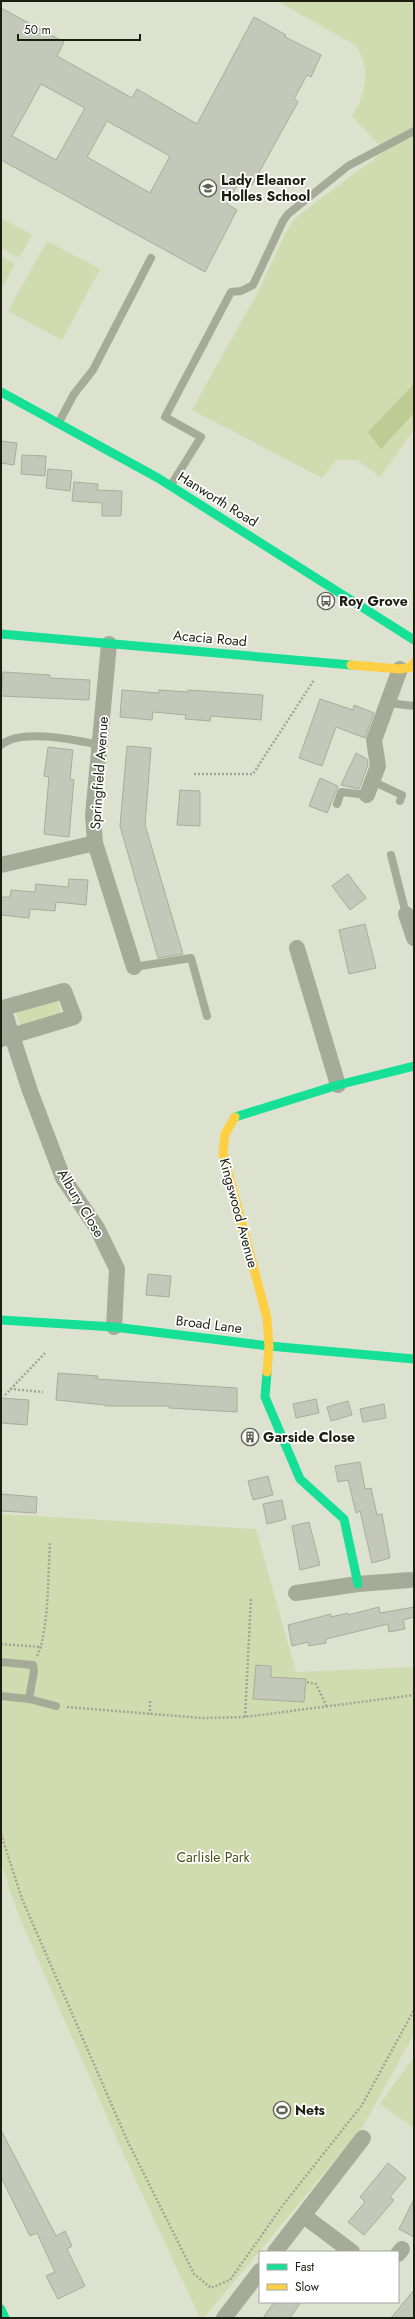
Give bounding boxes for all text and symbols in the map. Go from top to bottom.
scale bar [18,16,140,42]
text: 50 m [24,21,51,39]
place label: Lady Eleanor Holles School [221,170,310,206]
school or university icon: Lady Eleanor Holles School [198,178,218,198]
street label: Hanworth Road [174,466,262,532]
bus stop icon: Roy Grove [316,591,336,611]
place label: Roy Grove [339,591,408,611]
street label: Acacia Road [172,625,248,651]
street label: Springfield Avenue [85,716,113,830]
street label: Kingswood Avenue [215,1156,263,1270]
street label: Albury Close [53,1165,109,1241]
street label: Broad Lane [175,1310,243,1338]
building icon: Garside Close [240,1427,260,1447]
place label: Garside Close [263,1427,355,1447]
park label: Carlisle Park [176,1847,250,1867]
sports icon: Nets [272,2100,292,2120]
place label: Nets [295,2100,326,2120]
legend [259,2251,399,2303]
text: Fast [295,2258,314,2276]
text: Slow [295,2278,320,2296]

